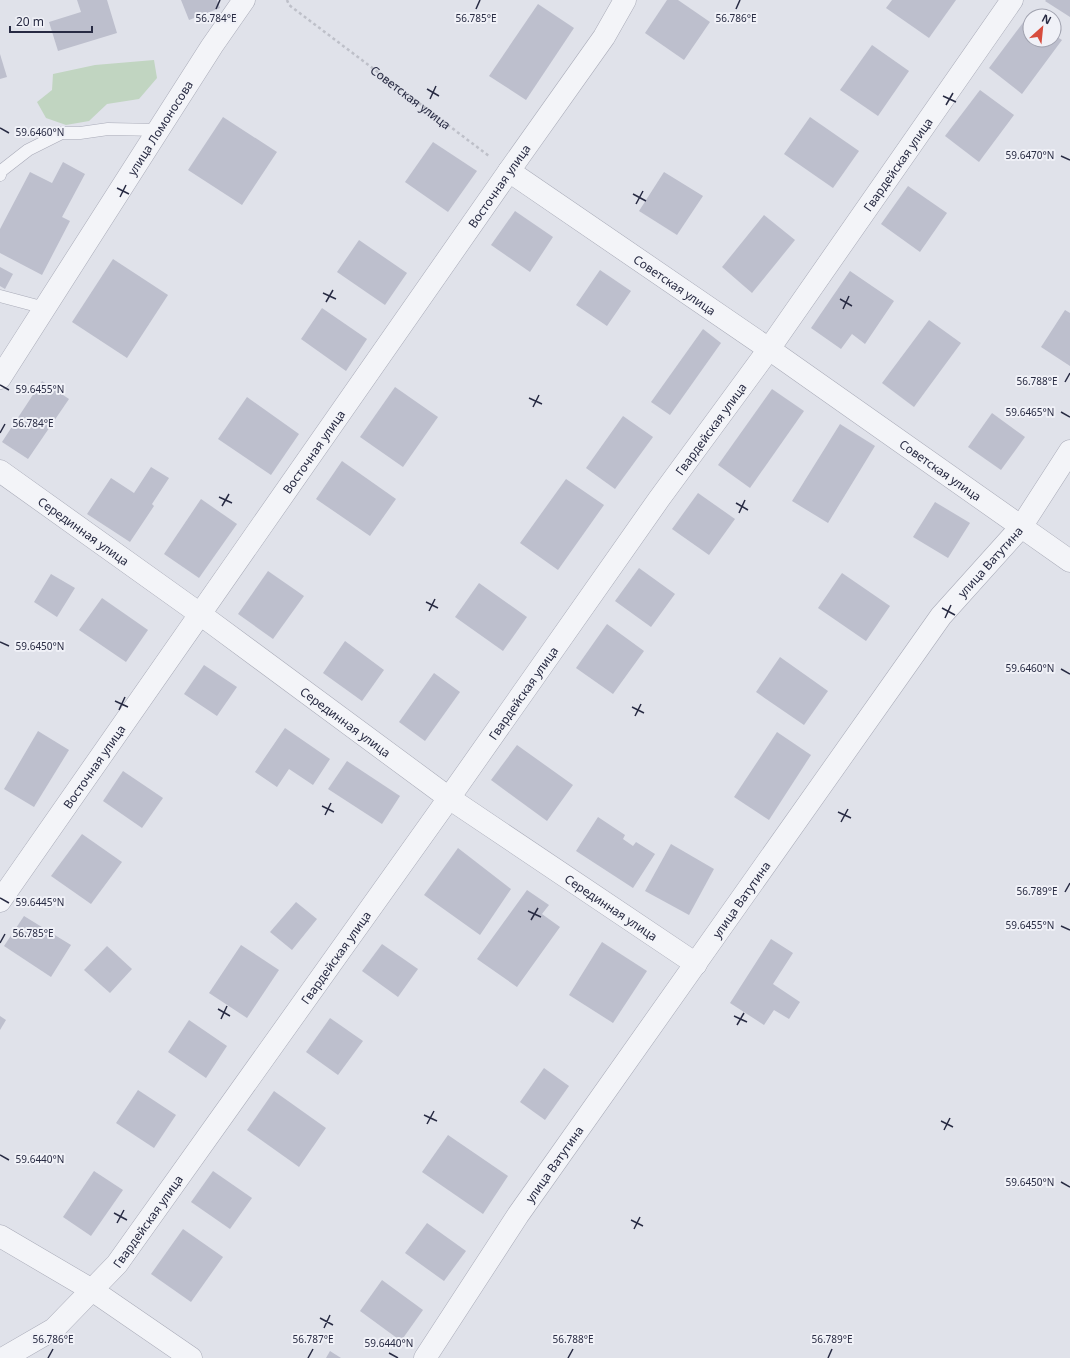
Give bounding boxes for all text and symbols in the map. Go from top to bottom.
scale bar [10,8,92,34]
north arrow [1022,8,1062,48]
text: N [1039,10,1054,27]
text: 56.784°E [195,11,237,25]
text: 56.785°E [455,11,497,25]
text: 56.786°E [715,11,757,25]
text: 20 m [16,13,44,30]
street label: Советская улица [367,61,454,133]
street label: улица Ломоносова [123,77,197,179]
street label: Гвардейская улица [859,114,936,215]
text: 59.6460°N [16,125,64,139]
street label: Восточная улица [464,140,534,231]
text: 59.6470°N [1006,148,1054,162]
street label: Советская улица [630,250,719,319]
text: 56.788°E [1016,374,1058,388]
street label: Гвардейская улица [671,379,750,478]
text: 59.6455°N [16,382,64,396]
text: 59.6465°N [1006,405,1054,419]
street label: Восточная улица [278,406,349,497]
text: 56.784°E [12,416,54,430]
street label: Советская улица [896,435,985,505]
street label: Серединная улица [35,492,133,569]
street label: улица Ватутина [953,522,1026,601]
text: 59.6450°N [16,639,64,653]
street label: Гвардейская улица [484,643,562,743]
text: 59.6460°N [1006,661,1054,675]
street label: Серединная улица [297,683,394,761]
street label: Восточная улица [59,721,129,812]
street label: улица Ватутина [708,858,774,941]
street label: Серединная улица [562,870,661,944]
text: 56.789°E [1016,884,1058,898]
text: 59.6445°N [16,895,64,909]
street label: Гвардейская улица [297,907,375,1007]
text: 59.6455°N [1006,918,1054,932]
text: 56.785°E [12,926,54,940]
street label: улица Ватутина [521,1122,587,1206]
text: 59.6440°N [16,1152,64,1166]
street label: Гвардейская улица [109,1171,187,1271]
text: 59.6450°N [1006,1175,1054,1189]
text: 56.786°E [32,1332,74,1346]
text: 56.787°E [292,1332,334,1346]
text: 56.788°E [552,1332,594,1346]
text: 56.789°E [811,1332,853,1346]
text: 59.6440°N [365,1336,413,1350]

